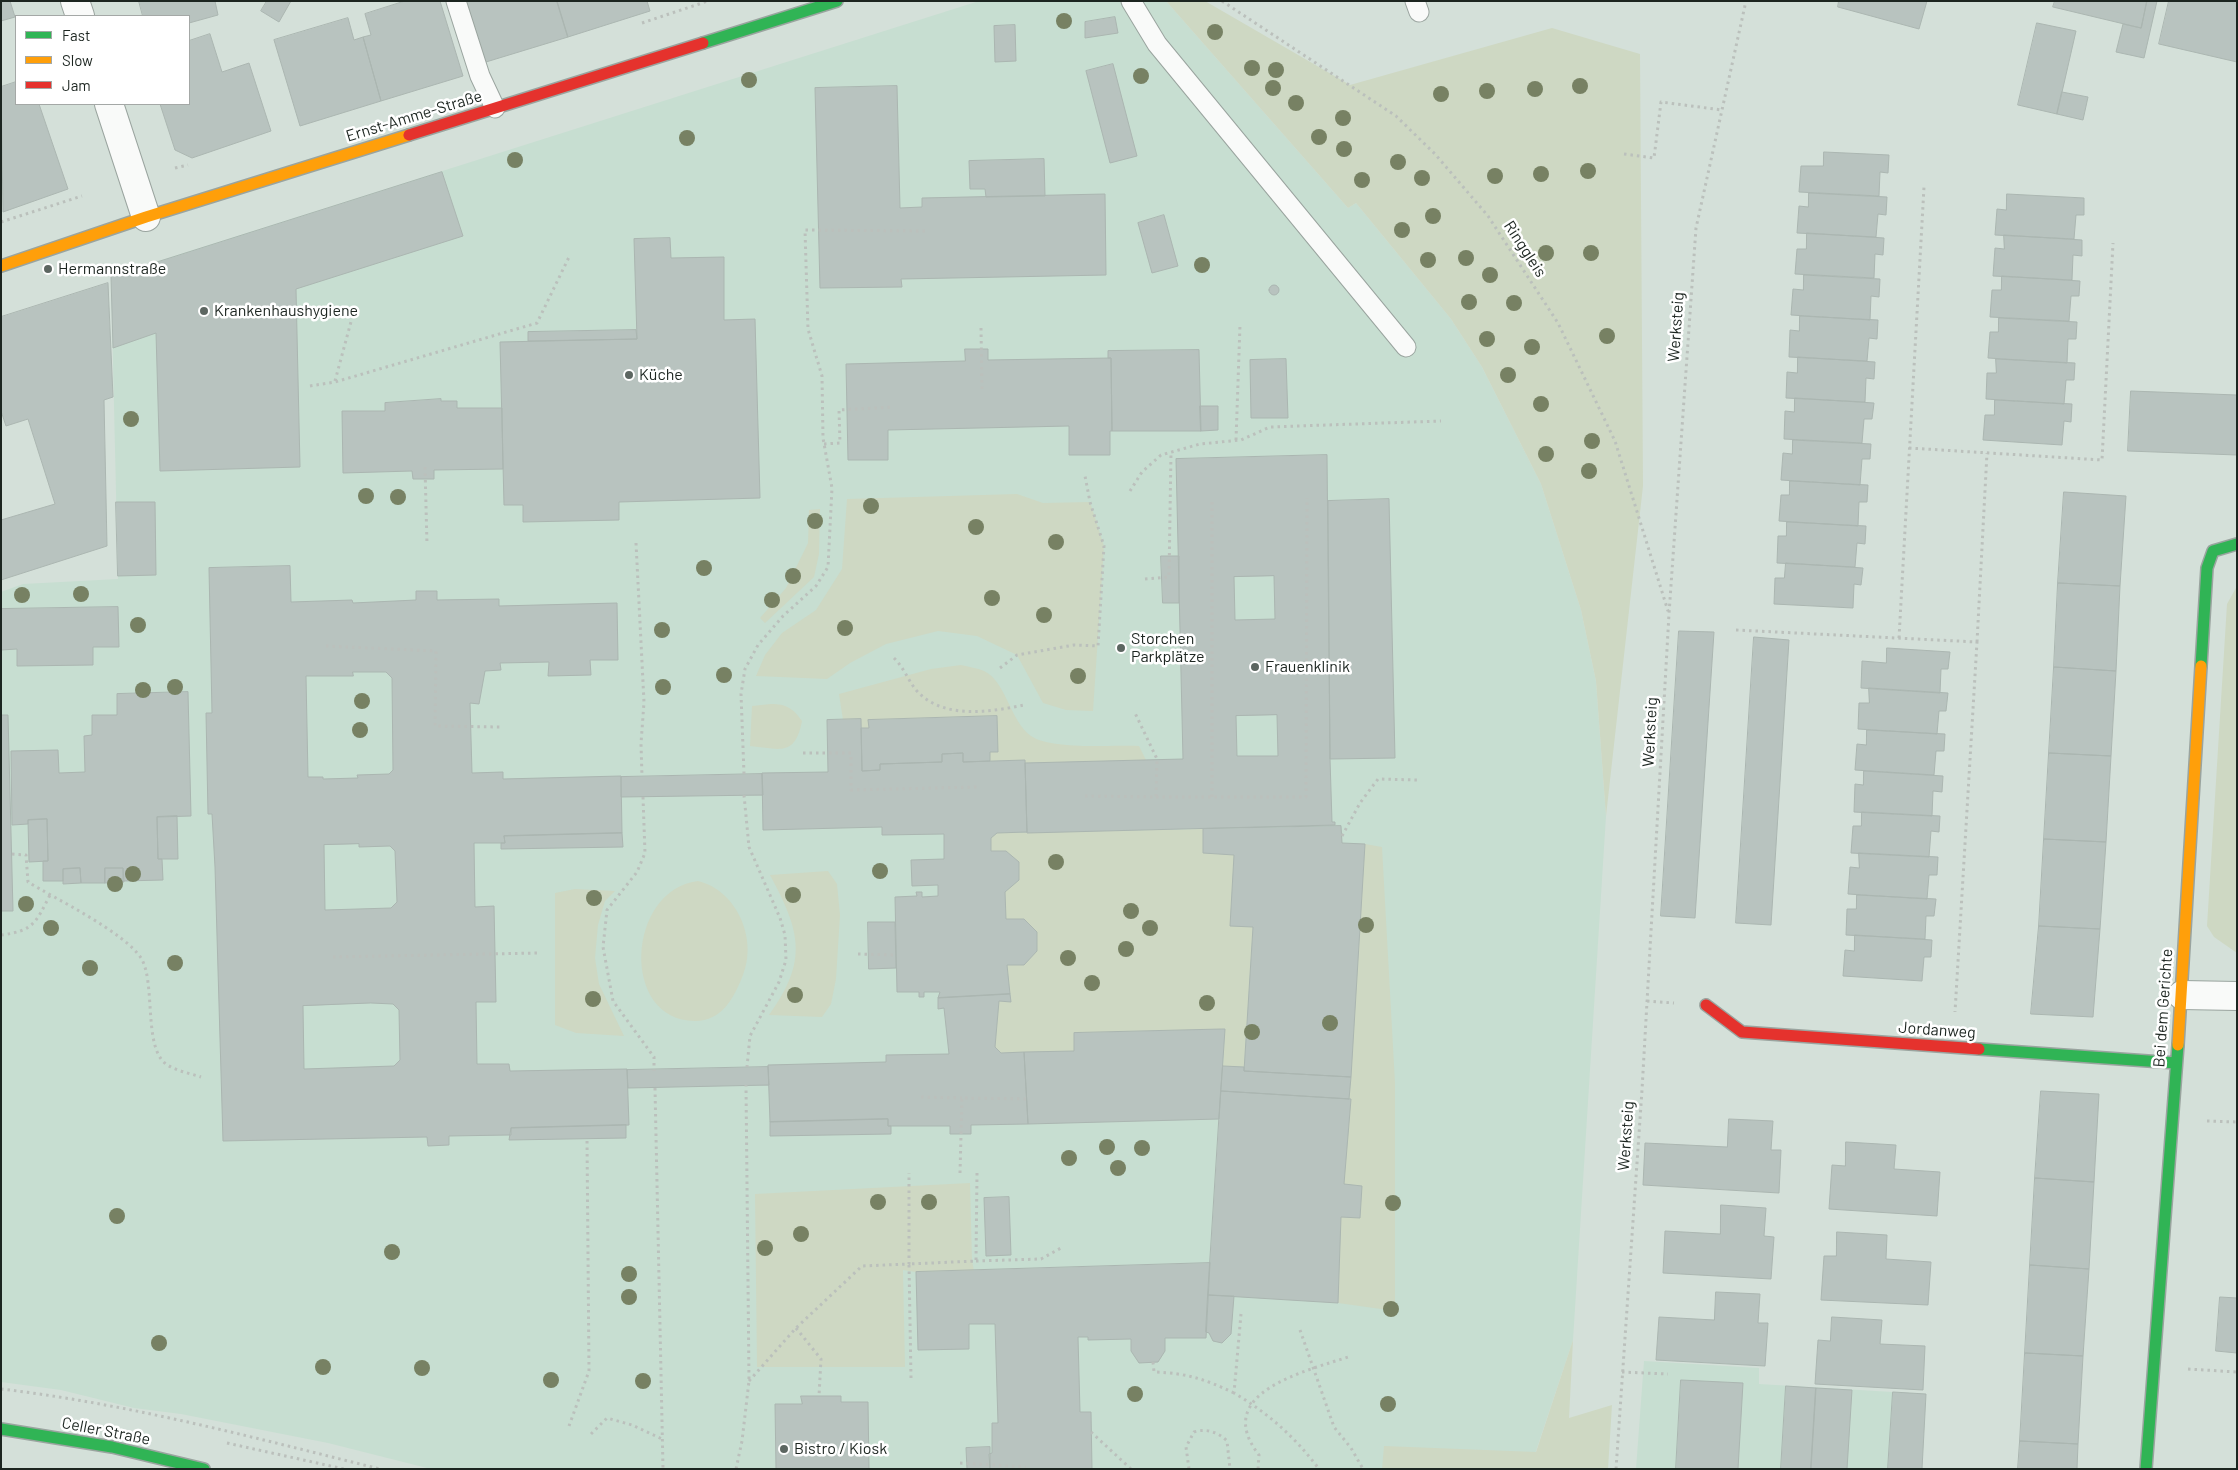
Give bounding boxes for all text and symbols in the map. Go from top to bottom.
legend [15,15,190,105]
text: Fast [62,26,90,44]
text: Slow [62,51,93,69]
text: Jam [62,76,91,94]
street label: Ernst-Amme-Straße [344,86,484,146]
street label: Ringgleis [1500,217,1550,281]
place label: Hermannstraße [58,259,166,279]
marker: Hermannstraße [42,263,54,275]
street label: Werksteig [1664,291,1688,363]
place label: Krankenhaushygiene [214,301,358,321]
marker: Krankenhaushygiene [198,305,210,317]
place label: Küche [639,365,683,385]
marker: Küche [623,369,635,381]
place label: Storchen Parkplätze [1131,629,1205,667]
marker: Storchen Parkplätze [1115,642,1127,654]
place label: Frauenklinik [1265,657,1350,677]
marker: Frauenklinik [1249,661,1261,673]
street label: Werksteig [1639,697,1661,767]
street label: Bei dem Gerichte [2149,948,2177,1068]
street label: Jordanweg [1898,1018,1976,1042]
street label: Werksteig [1614,1100,1638,1172]
street label: Celler Straße [60,1413,152,1449]
place label: Bistro / Kiosk [794,1439,887,1459]
marker: Bistro / Kiosk [778,1443,790,1455]

